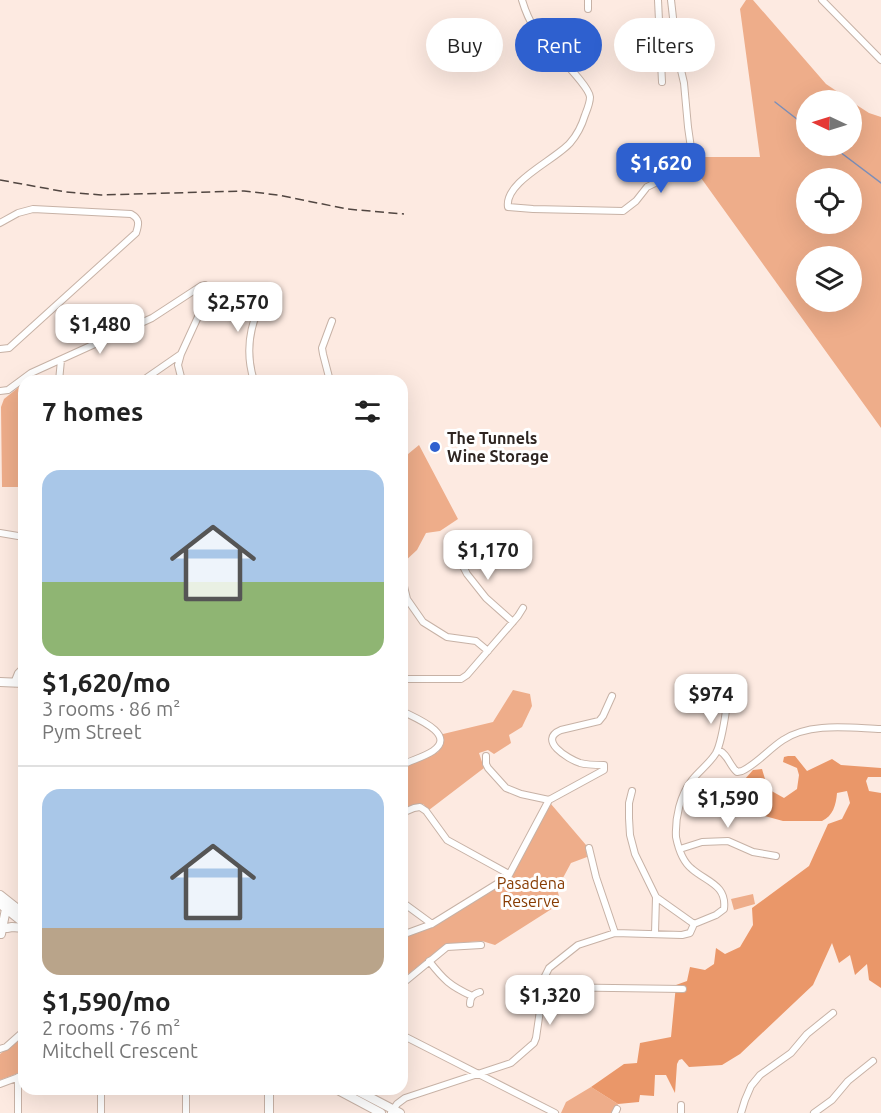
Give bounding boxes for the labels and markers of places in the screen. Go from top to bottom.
pin: $1,620 [612,143,710,194]
pin: $2,570 [189,282,287,333]
pin: $1,480 [51,304,149,355]
place label: The Tunnels Wine Storage [447,429,549,465]
marker: The Tunnels Wine Storage [428,440,442,454]
pin: $1,170 [439,530,537,581]
pin: $974 [675,674,747,725]
pin: $1,590 [679,778,777,829]
pin: $1,320 [501,975,599,1026]

